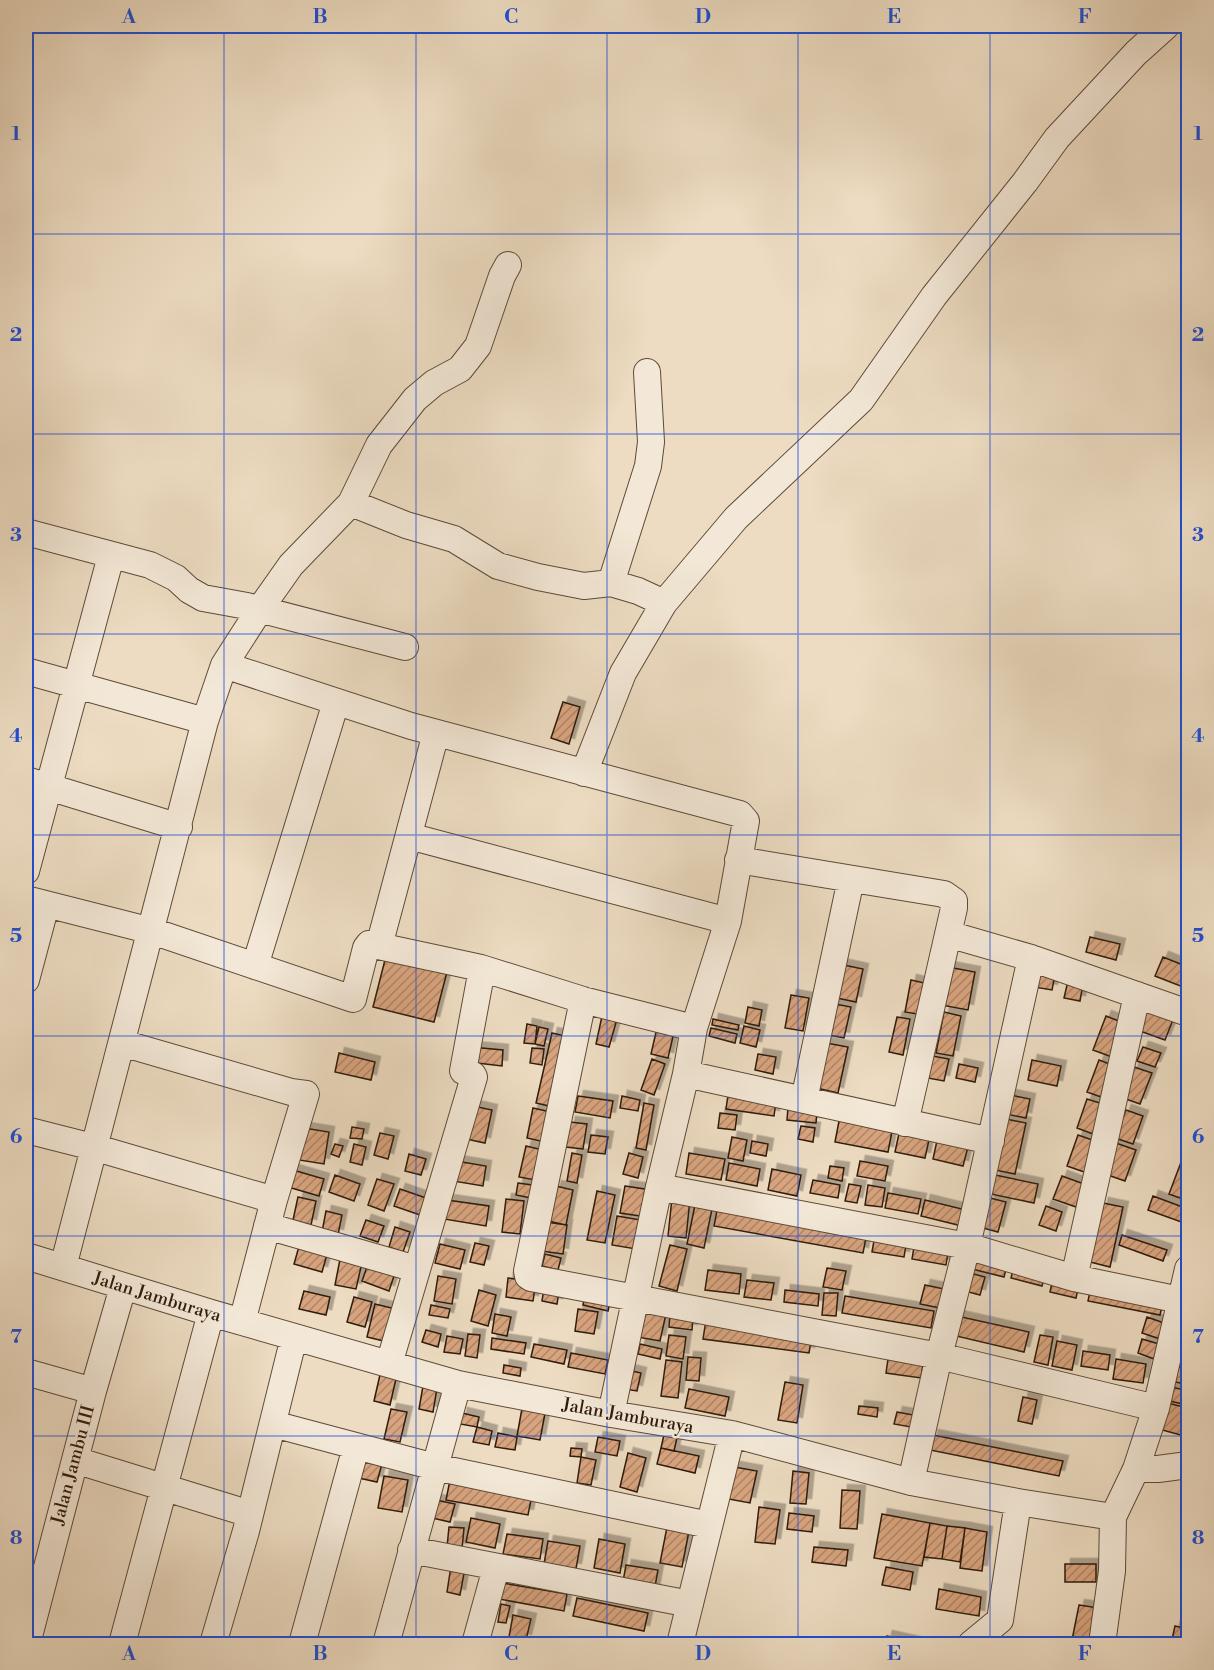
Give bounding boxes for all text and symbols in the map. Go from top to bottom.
text: A [121,5,137,30]
text: B [312,5,328,30]
text: C [504,5,518,30]
text: D [695,5,711,30]
text: E [887,5,901,30]
text: F [1078,5,1092,30]
text: 1 [11,122,21,147]
text: 1 [1193,122,1203,147]
text: 2 [10,323,22,348]
text: 2 [1192,323,1204,348]
text: 3 [10,523,22,548]
text: 3 [1192,523,1204,548]
text: 4 [9,724,23,749]
text: 4 [1191,724,1205,749]
text: 5 [10,924,22,949]
text: 5 [1192,924,1204,949]
text: 6 [10,1125,23,1150]
text: 6 [1192,1125,1205,1150]
street label: Jalan Jamburaya [89,1266,225,1328]
text: 7 [10,1325,22,1350]
text: 7 [1192,1325,1204,1350]
street label: Jalan Jamburaya [559,1393,696,1439]
street label: Jalan Jambu III [46,1403,100,1528]
text: 8 [10,1526,23,1551]
text: 8 [1192,1526,1205,1551]
text: A [121,1642,137,1667]
text: B [312,1642,328,1667]
text: C [504,1642,518,1667]
text: D [695,1642,711,1667]
text: E [887,1642,901,1667]
text: F [1078,1642,1092,1667]

